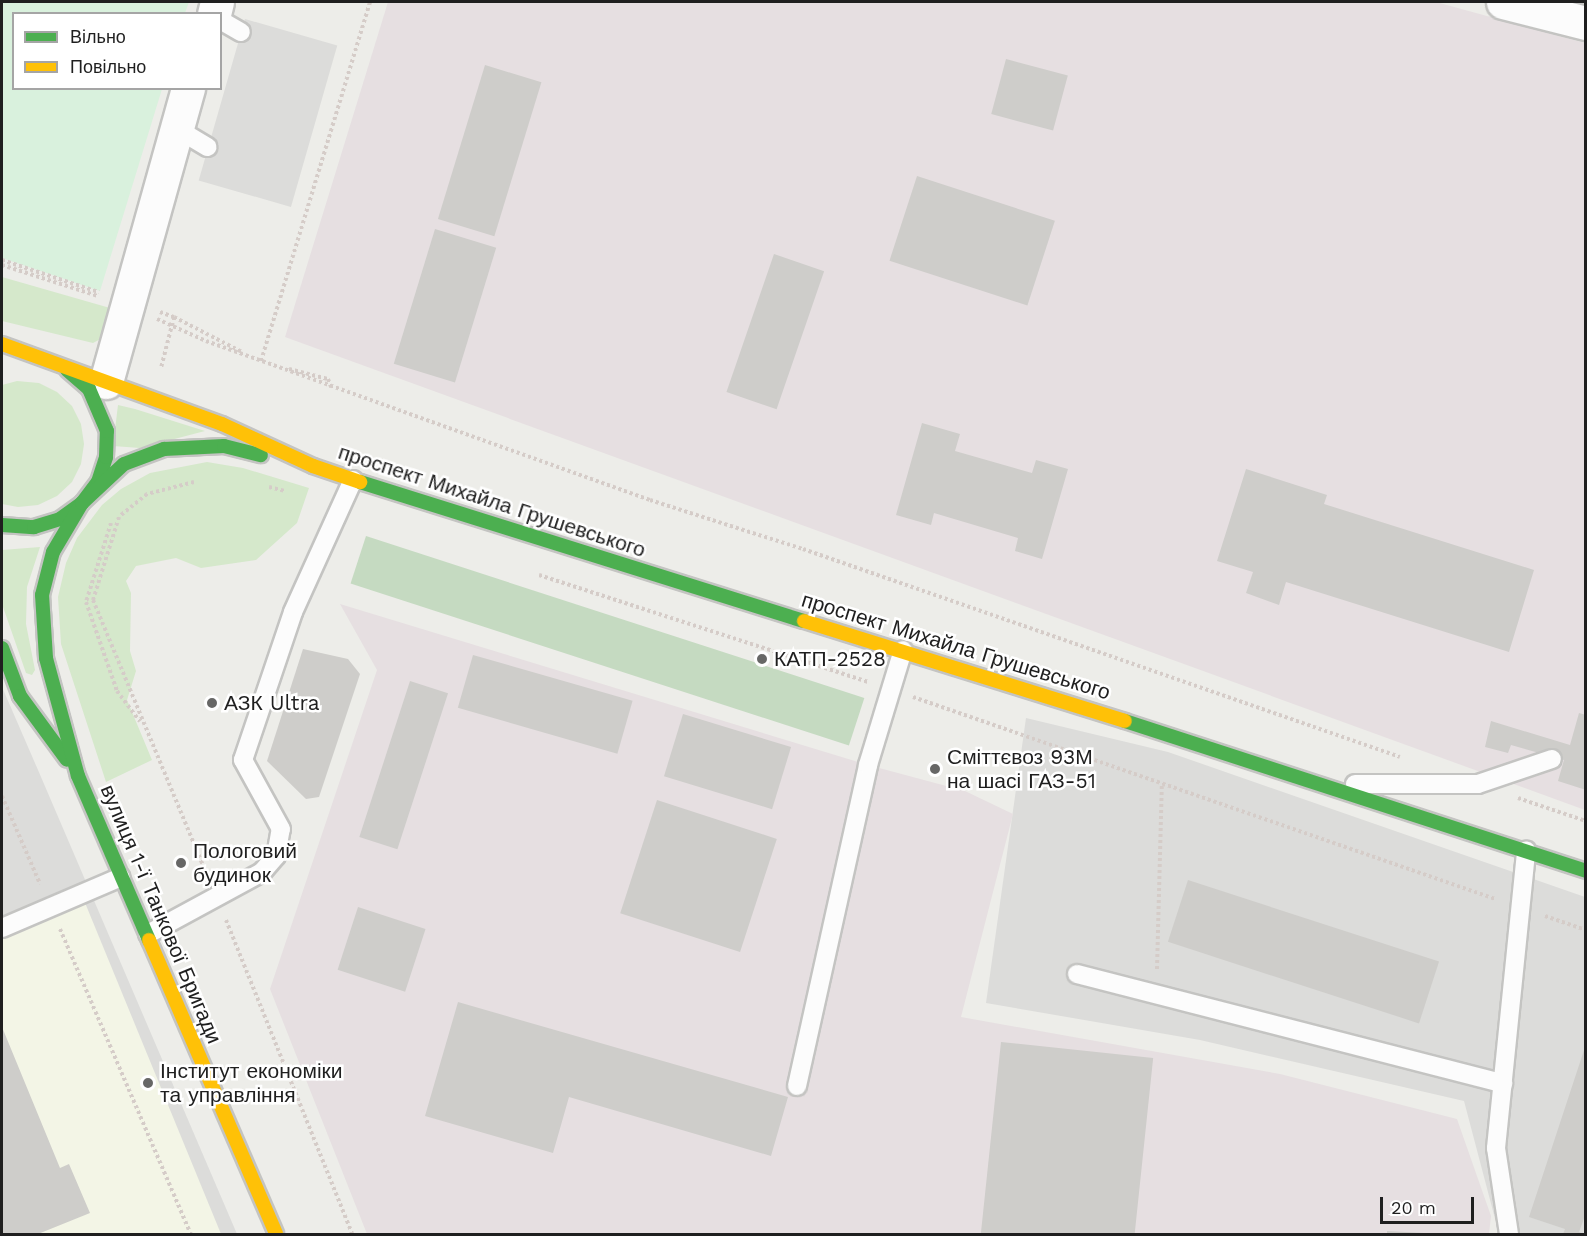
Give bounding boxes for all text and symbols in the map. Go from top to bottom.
legend [12,12,222,90]
text: Вільно [70,26,126,47]
text: Повільно [70,56,146,77]
street label: проспект Михайла Грушевського [335,439,649,563]
street label: проспект Михайла Грушевського [799,587,1113,705]
place label: КАТП-2528 [774,646,886,672]
marker: КАТП-2528 [755,652,769,666]
place label: АЗК Ultra [224,690,320,716]
marker: АЗК Ultra [205,696,219,710]
place label: Сміттєвоз 93М на шасі ГАЗ-51 [947,744,1096,794]
marker: Сміттєвоз 93М на шасі ГАЗ-51 [928,762,942,776]
street label: вулиця 1-ї Танкової Бригади [95,781,227,1047]
place label: Пологовий будинок [193,838,297,888]
marker: Пологовий будинок [174,856,188,870]
place label: Інститут економіки та управління [160,1058,342,1108]
marker: Інститут економіки та управління [141,1076,155,1090]
scale bar [1383,1185,1478,1223]
text: 20 m [1391,1197,1436,1218]

